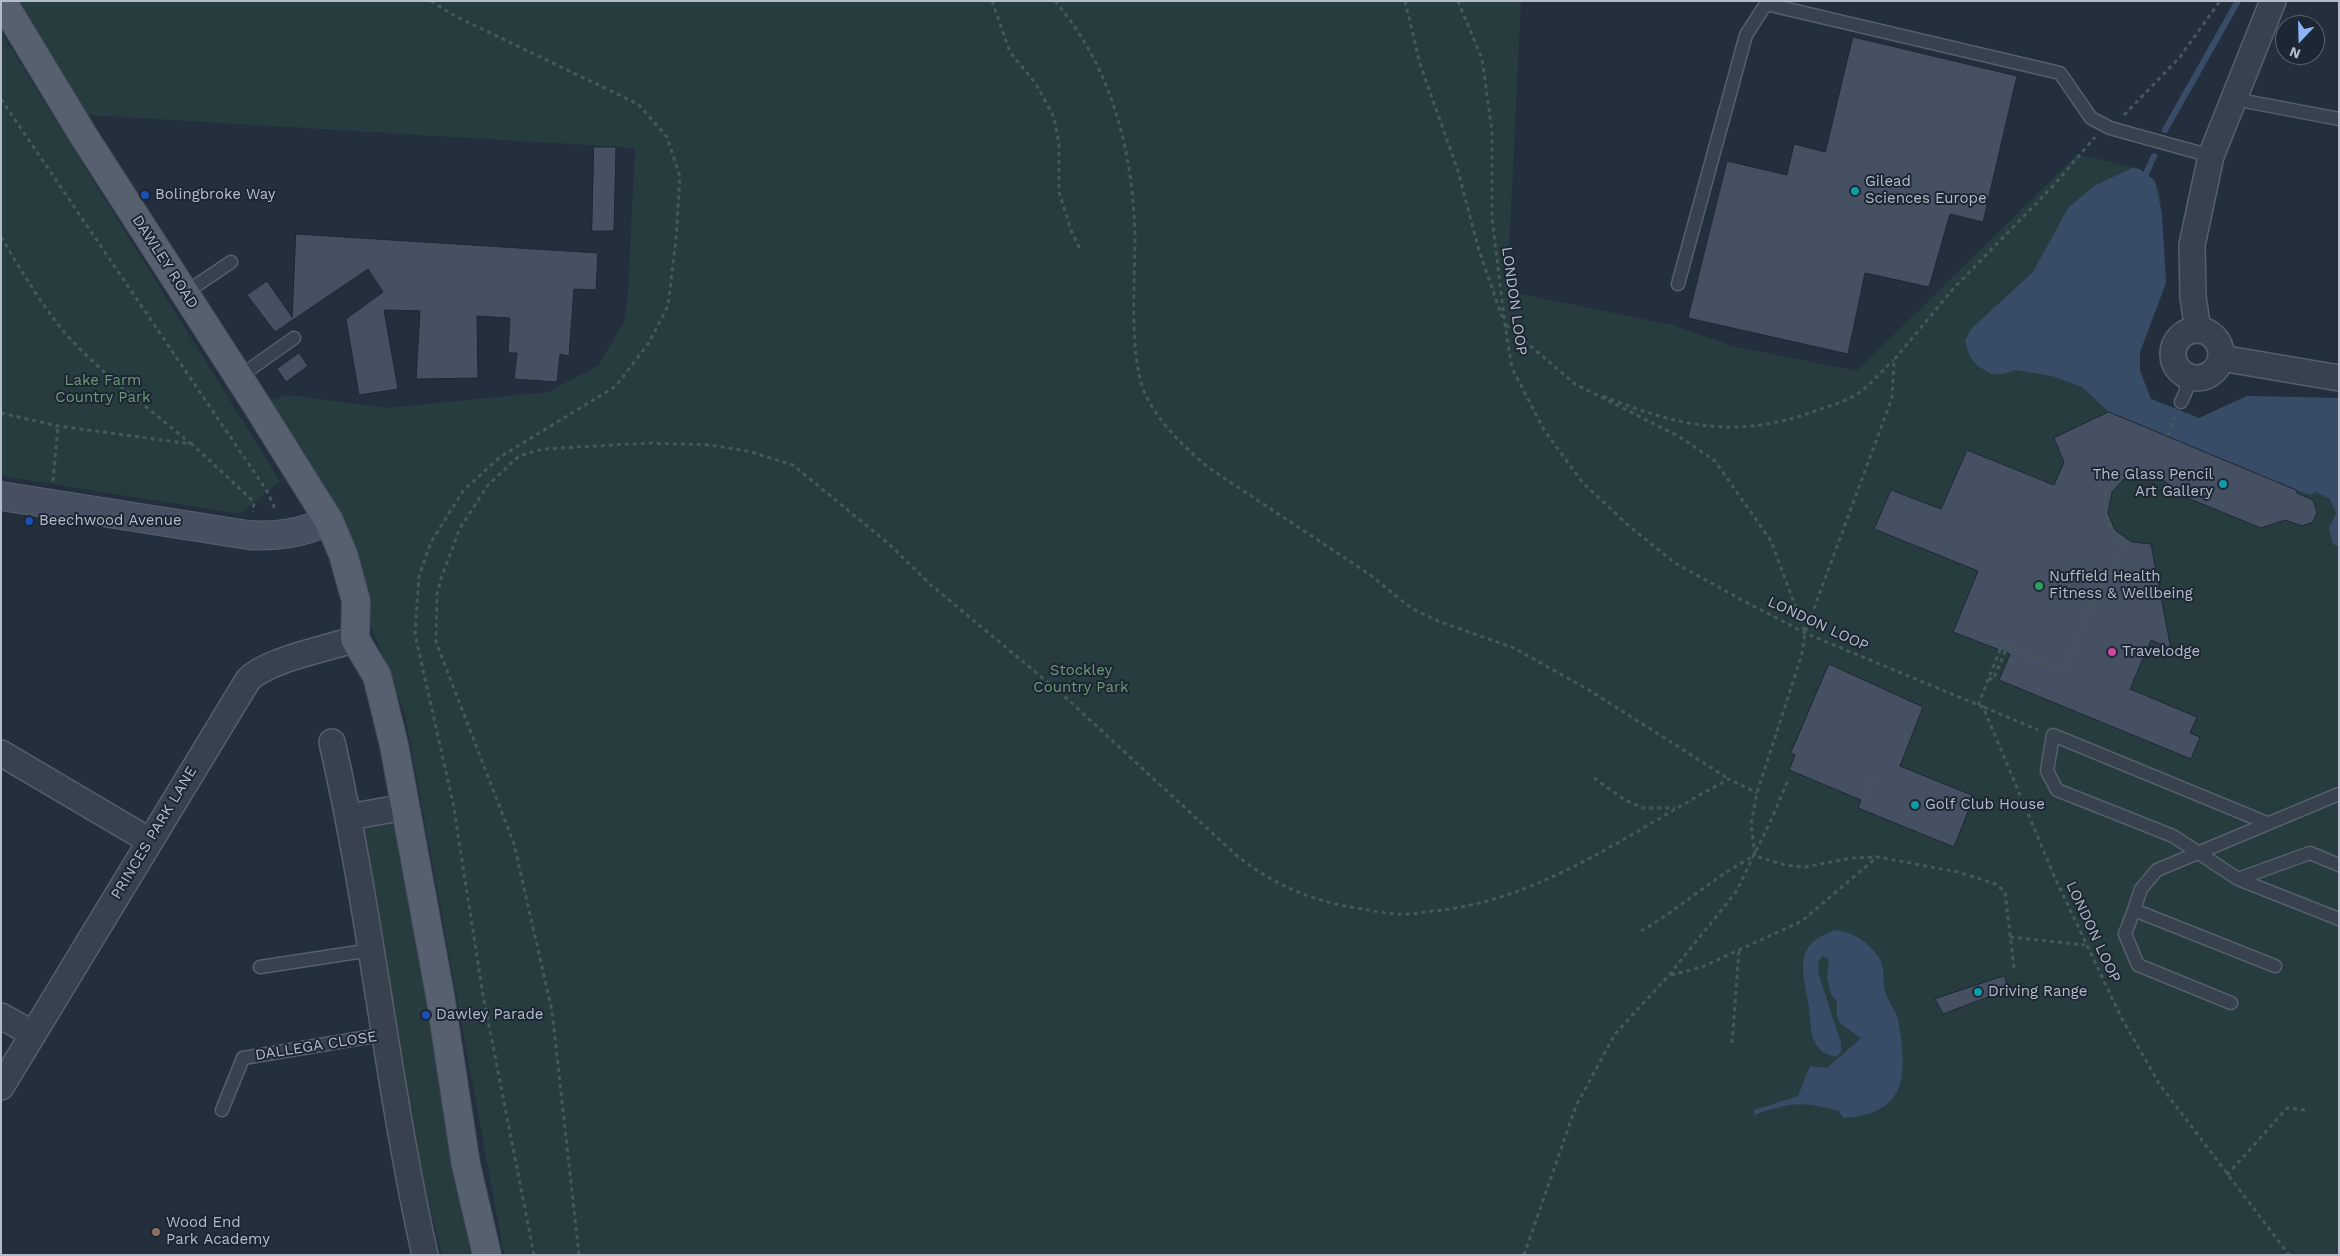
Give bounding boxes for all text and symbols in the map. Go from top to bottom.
north arrow [2275,15,2325,65]
text: N [2287,44,2303,62]
place label: Gilead Sciences Europe [1865,173,1987,208]
marker: Gilead Sciences Europe [1849,185,1861,197]
place label: Bolingbroke Way [155,186,276,204]
marker: Bolingbroke Way [139,189,151,201]
street label: DAWLEY ROAD [128,212,202,312]
street label: LONDON LOOP [1497,246,1531,356]
park label: Lake Farm Country Park [55,372,151,407]
place label: The Glass Pencil Art Gallery [2092,466,2213,501]
marker: The Glass Pencil Art Gallery [2217,478,2229,490]
place label: Beechwood Avenue [39,512,182,530]
marker: Beechwood Avenue [23,515,35,527]
place label: Nuffield Health Fitness & Wellbeing [2049,568,2193,603]
marker: Nuffield Health Fitness & Wellbeing [2033,580,2045,592]
street label: LONDON LOOP [1765,593,1871,655]
place label: Travelodge [2122,643,2200,661]
marker: Travelodge [2106,646,2118,658]
park label: Stockley Country Park [1033,662,1129,697]
street label: PRINCES PARK LANE [107,763,201,903]
place label: Golf Club House [1925,796,2045,814]
marker: Golf Club House [1909,799,1921,811]
street label: LONDON LOOP [2062,879,2124,985]
place label: Driving Range [1988,983,2087,1001]
marker: Driving Range [1972,986,1984,998]
place label: Dawley Parade [436,1006,544,1024]
marker: Dawley Parade [420,1009,432,1021]
street label: DALLEGA CLOSE [254,1028,378,1064]
place label: Wood End Park Academy [166,1214,270,1249]
marker: Wood End Park Academy [150,1226,162,1238]

